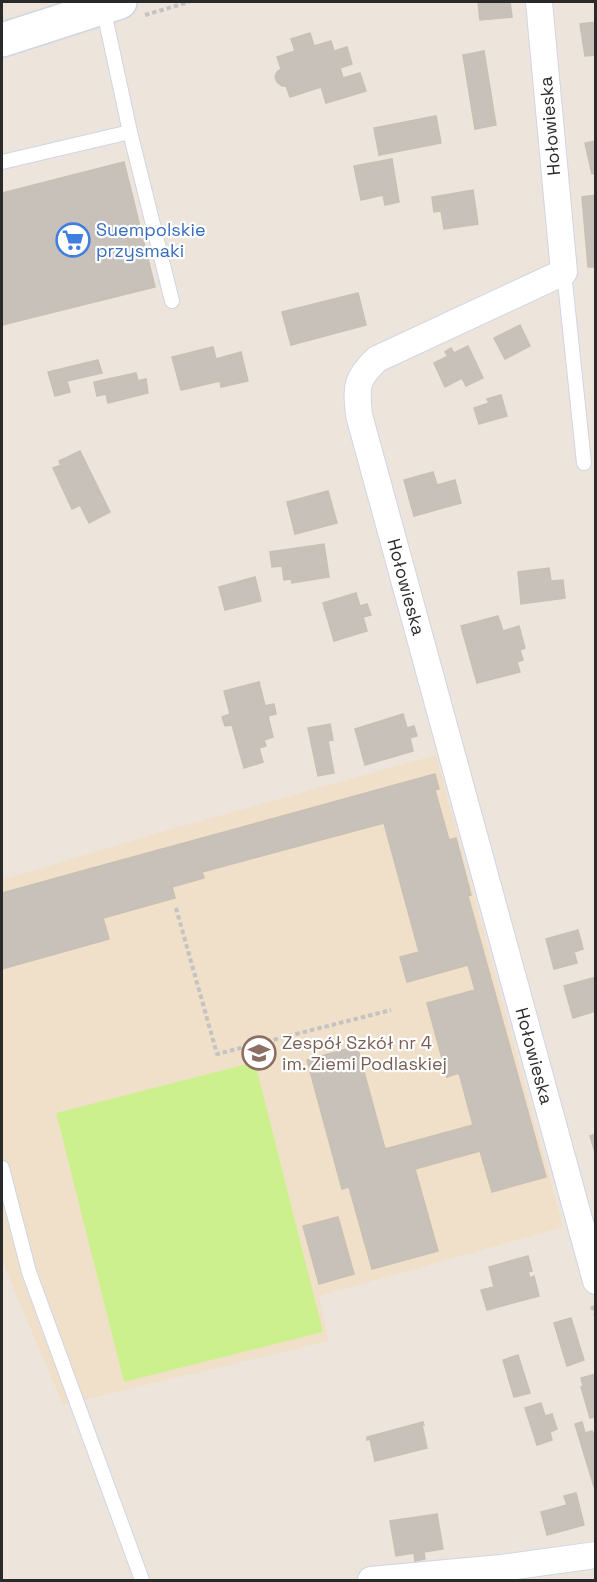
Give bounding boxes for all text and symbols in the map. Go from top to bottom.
street label: Hołowieska [534,76,565,177]
place label: Suempolskie przysmaki [96,218,206,262]
supermarket icon: Suempolskie przysmaki [55,222,91,258]
street label: Hołowieska [383,536,430,638]
street label: Hołowieska [511,1005,558,1107]
place label: Zespół Szkół nr 4 im. Ziemi Podlaskiej [282,1031,447,1075]
school or university icon: Zespół Szkół nr 4 im. Ziemi Podlaskiej [241,1035,277,1071]

